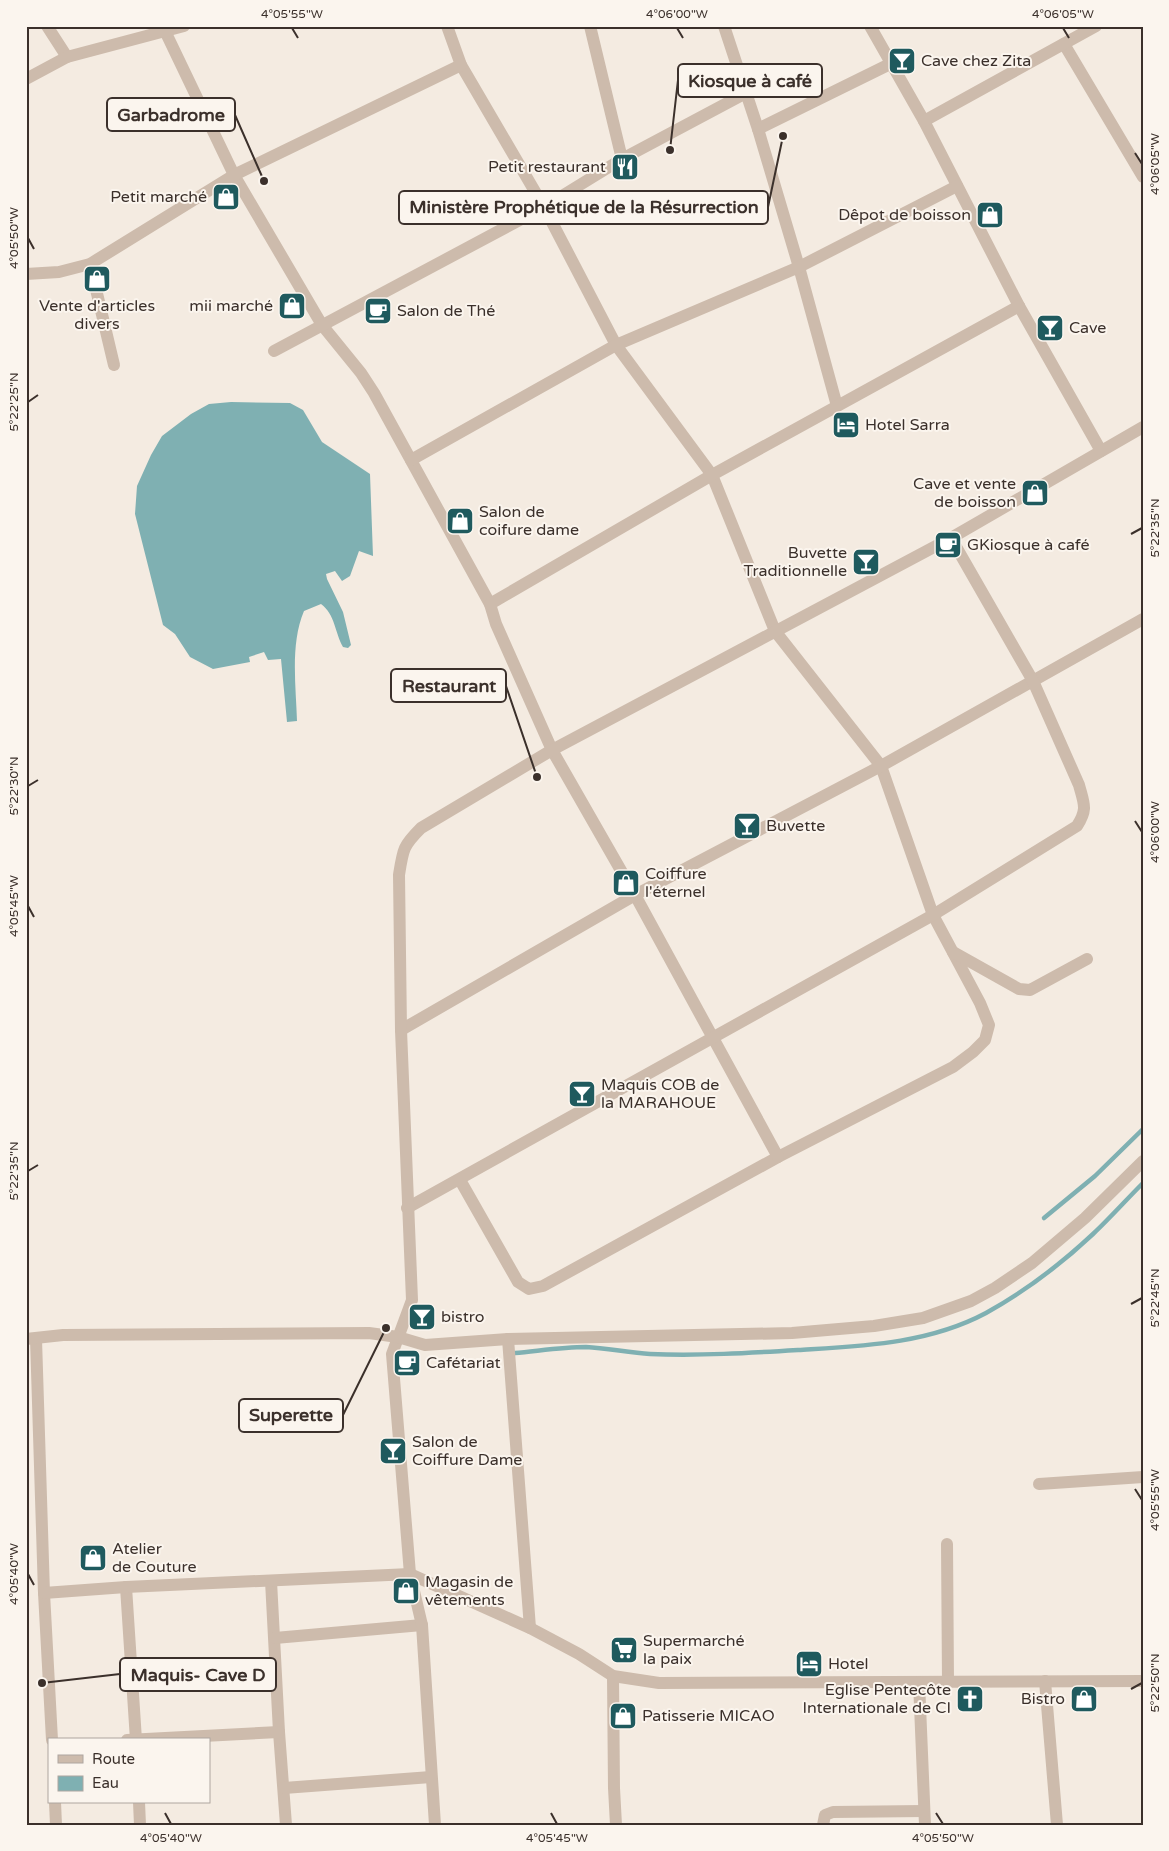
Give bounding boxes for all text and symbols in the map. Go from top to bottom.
text: 4°05'55"W [261,7,323,21]
text: 4°06'00"W [646,7,708,21]
text: 4°06'05"W [1032,7,1094,21]
bar icon: Cave chez Zita [887,46,917,76]
place label: Cave chez Zita [921,51,1031,71]
callout: Kiosque à café [678,64,822,97]
text: Kiosque à café [688,70,812,92]
callout: Garbadrome [107,98,235,131]
text: Garbadrome [117,104,225,126]
text: 4°06'05"W [1148,133,1162,195]
restaurant icon: Petit restaurant [610,152,640,182]
place label: Petit restaurant [488,157,606,177]
shop icon: Petit marché [211,182,241,212]
place label: Petit marché [110,187,207,207]
callout: Ministère Prophétique de la Résurrection [399,191,768,224]
text: Ministère Prophétique de la Résurrection [409,196,759,218]
shop icon: Dêpot de boisson [975,200,1005,230]
place label: Dêpot de boisson [838,205,971,225]
text: 4°05'50"W [7,207,21,269]
shop icon: Vente d'articles divers [82,264,112,294]
shop icon: mii marché [277,291,307,321]
place label: Vente d'articles divers [39,296,155,334]
place label: mii marché [189,296,273,316]
cafe icon: Salon de Thé [363,296,393,326]
place label: Salon de Thé [397,301,495,321]
bar icon: Cave [1035,313,1065,343]
place label: Cave [1069,318,1106,338]
text: 5°22'25"N [7,372,21,432]
hotel icon: Hotel Sarra [831,410,861,440]
place label: Hotel Sarra [865,415,950,435]
place label: Cave et vente de boisson [913,474,1016,512]
shop icon: Cave et vente de boisson [1020,478,1050,508]
text: 5°22'35"N [1148,498,1162,558]
place label: Salon de coifure dame [479,502,579,540]
shop icon: Salon de coifure dame [445,506,475,536]
cafe icon: GKiosque à café [933,530,963,560]
place label: GKiosque à café [967,535,1089,555]
place label: Buvette Traditionnelle [744,543,847,581]
bar icon: Buvette Traditionnelle [851,547,881,577]
callout: Restaurant [391,669,506,702]
text: Restaurant [402,675,496,697]
text: 5°22'30"N [7,756,21,816]
text: 4°06'00"W [1148,801,1162,863]
bar icon: Buvette [732,811,762,841]
place label: Buvette [766,816,825,836]
place label: Coiffure l'éternel [645,864,707,902]
shop icon: Coiffure l'éternel [611,868,641,898]
text: 4°05'45"W [7,875,21,937]
place label: Maquis COB de la MARAHOUE [601,1075,719,1113]
bar icon: Maquis COB de la MARAHOUE [567,1079,597,1109]
text: 5°22'35"N [7,1141,21,1201]
text: 5°22'45"N [1148,1268,1162,1328]
bar icon: bistro [407,1302,437,1332]
place label: bistro [441,1307,484,1327]
cafe icon: Cafétariat [392,1348,422,1378]
place label: Cafétariat [426,1353,501,1373]
callout: Superette [239,1399,343,1432]
text: Superette [249,1404,333,1426]
place label: Salon de Coiffure Dame [412,1432,522,1470]
bar icon: Salon de Coiffure Dame [378,1436,408,1466]
text: 4°05'55"W [1148,1469,1162,1531]
place label: Atelier de Couture [112,1539,196,1577]
text: 4°05'40"W [7,1543,21,1605]
shop icon: Atelier de Couture [78,1543,108,1573]
place label: Magasin de vêtements [425,1572,513,1610]
shop icon: Magasin de vêtements [391,1576,421,1606]
place label: Supermarché la paix [643,1631,745,1669]
supermarket icon: Supermarché la paix [609,1635,639,1665]
hotel icon: Hotel [794,1649,824,1679]
text: 5°22'50"N [1148,1653,1162,1713]
place label: Hotel [828,1654,869,1674]
callout: Maquis- Cave D [120,1658,276,1691]
text: Maquis- Cave D [130,1664,266,1686]
place label: Eglise Pentecôte Internationale de CI [803,1680,951,1718]
church icon: Eglise Pentecôte Internationale de CI [955,1684,985,1714]
shop icon: Bistro [1069,1684,1099,1714]
place label: Bistro [1021,1689,1065,1709]
shop icon: Patisserie MICAO [608,1701,638,1731]
place label: Patisserie MICAO [642,1706,775,1726]
legend [48,1738,210,1804]
text: Route [92,1750,135,1768]
text: Eau [92,1774,119,1792]
text: 4°05'40"W [140,1831,202,1845]
text: 4°05'45"W [526,1831,588,1845]
text: 4°05'50"W [912,1831,974,1845]

